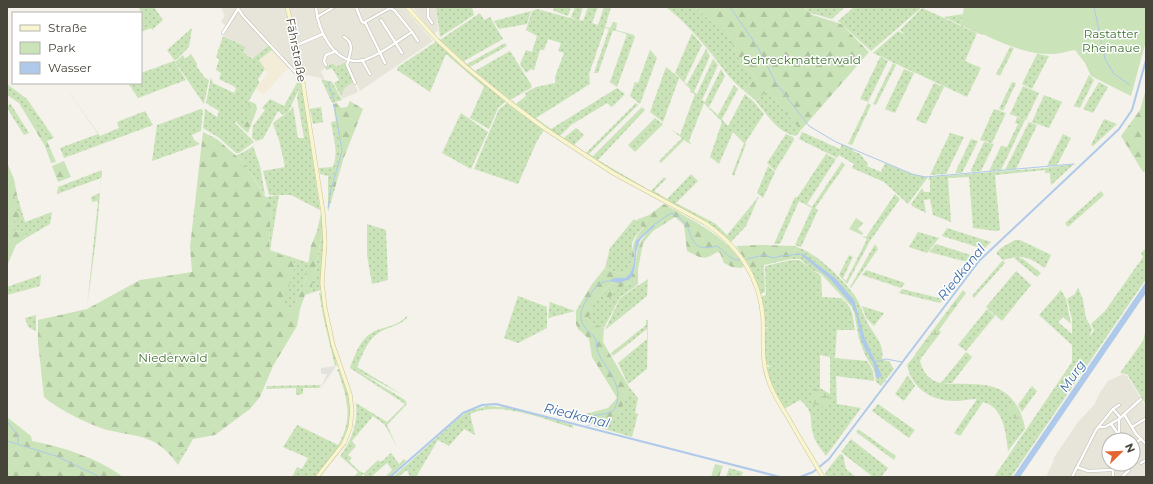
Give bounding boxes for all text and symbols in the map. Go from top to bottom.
legend [12,12,142,84]
street label: Fährstraße [283,17,310,83]
text: Straße [48,20,87,35]
park label: Rastatter Rheinaue [1082,26,1140,55]
text: Park [48,40,76,55]
park label: Schreckmatterwald [743,52,861,67]
text: Wasser [48,60,92,75]
water label: Riedkanal [934,241,989,303]
park label: Niederwald [138,350,208,365]
water label: Murg [1056,357,1088,395]
water label: Riedkanal [543,399,612,431]
north arrow [1101,432,1141,472]
text: N [1122,441,1138,455]

